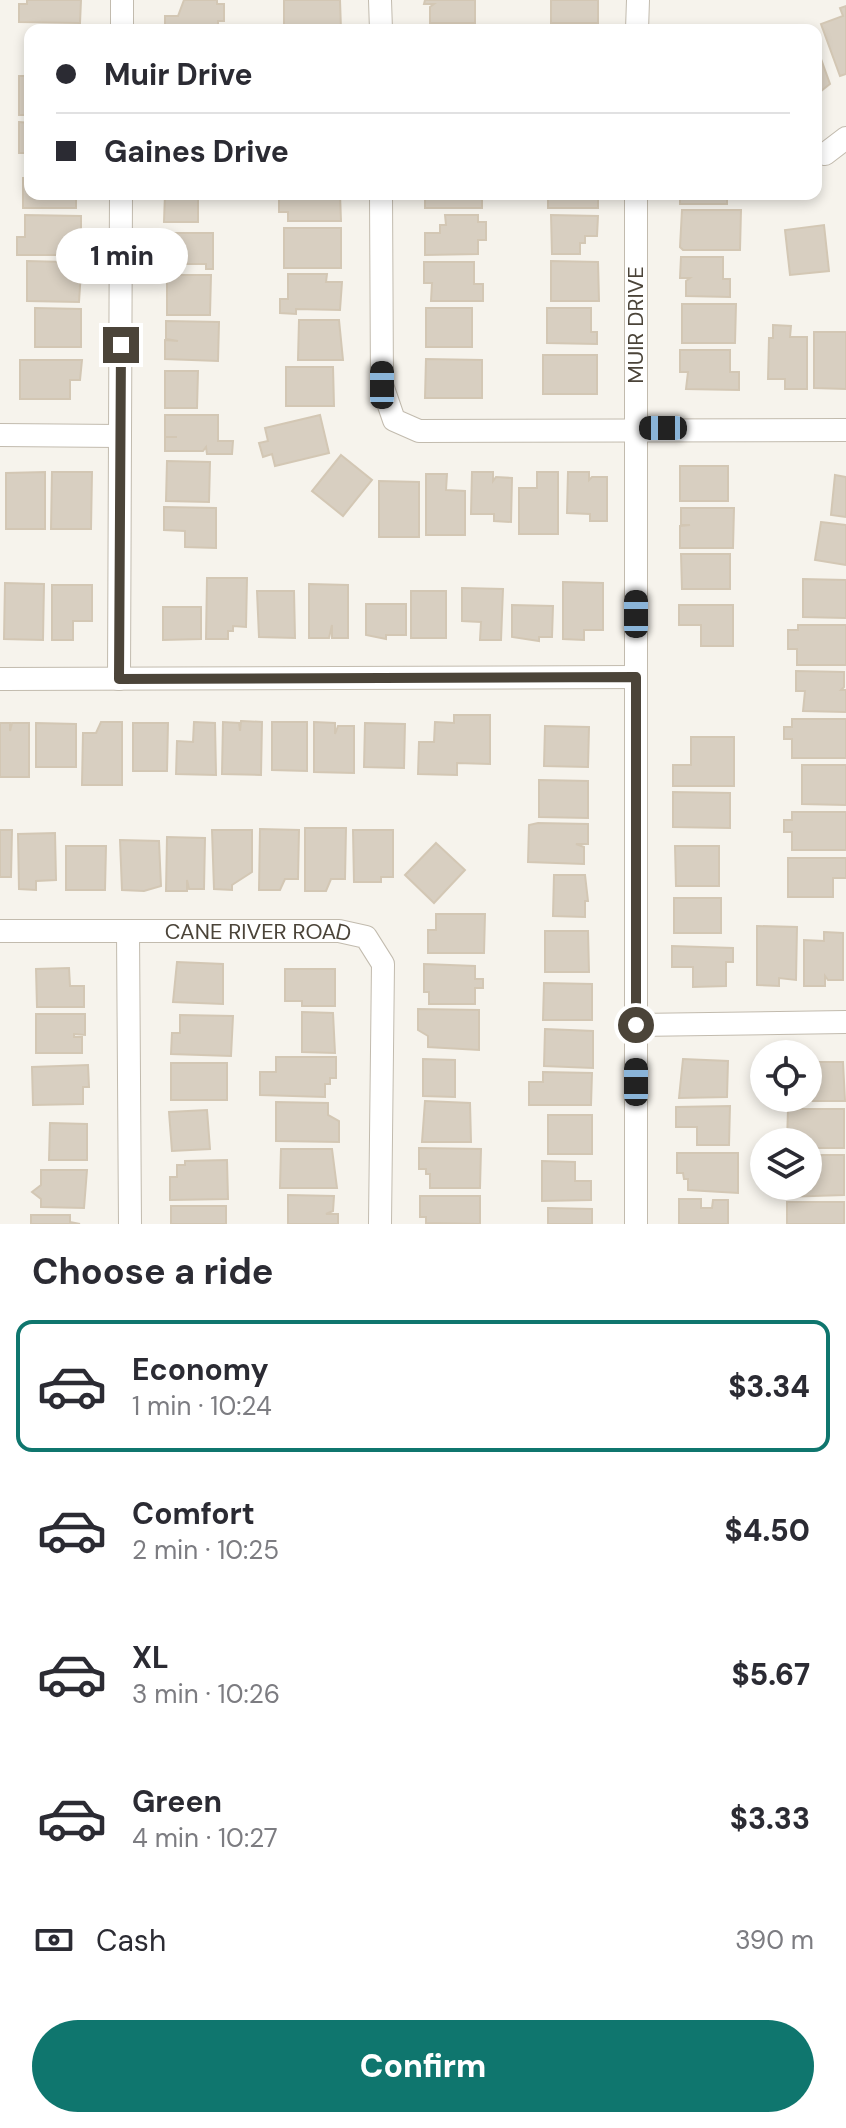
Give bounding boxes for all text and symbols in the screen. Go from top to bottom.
text: Muir Drive [104,55,253,94]
text: Gaines Drive [104,132,289,171]
callout: 1 min [55,229,187,285]
text: 1 min [90,239,154,273]
street label: MUIR DRIVE [621,266,650,384]
route end [103,327,139,363]
car [370,361,394,409]
car [639,416,687,440]
car [624,590,648,638]
street label: CANE RIVER ROAD [165,916,354,948]
route start [618,1007,654,1043]
map controls [750,1040,822,1200]
button: locate [750,1040,822,1112]
car [624,1058,648,1106]
button: layers [750,1128,822,1200]
text: Choose a ride [32,1248,273,1295]
icon: car [36,1350,108,1422]
text: Economy [132,1350,269,1389]
text: $3.34 [728,1367,810,1406]
text: 1 min · 10:24 [132,1389,272,1423]
icon: car [36,1494,108,1566]
text: Comfort [132,1494,255,1533]
text: $4.50 [725,1511,810,1550]
text: 2 min · 10:25 [132,1533,279,1567]
icon: car [36,1638,108,1710]
text: XL [132,1638,169,1677]
text: $5.67 [731,1655,810,1694]
text: 3 min · 10:26 [132,1677,280,1711]
icon: car [36,1782,108,1854]
text: Green [132,1782,222,1821]
text: $3.33 [730,1799,810,1838]
text: 4 min · 10:27 [132,1821,278,1855]
icon: cash [32,1918,76,1962]
text: Cash [96,1921,166,1960]
text: 390 m [735,1923,814,1957]
button: Confirm [32,2020,814,2112]

